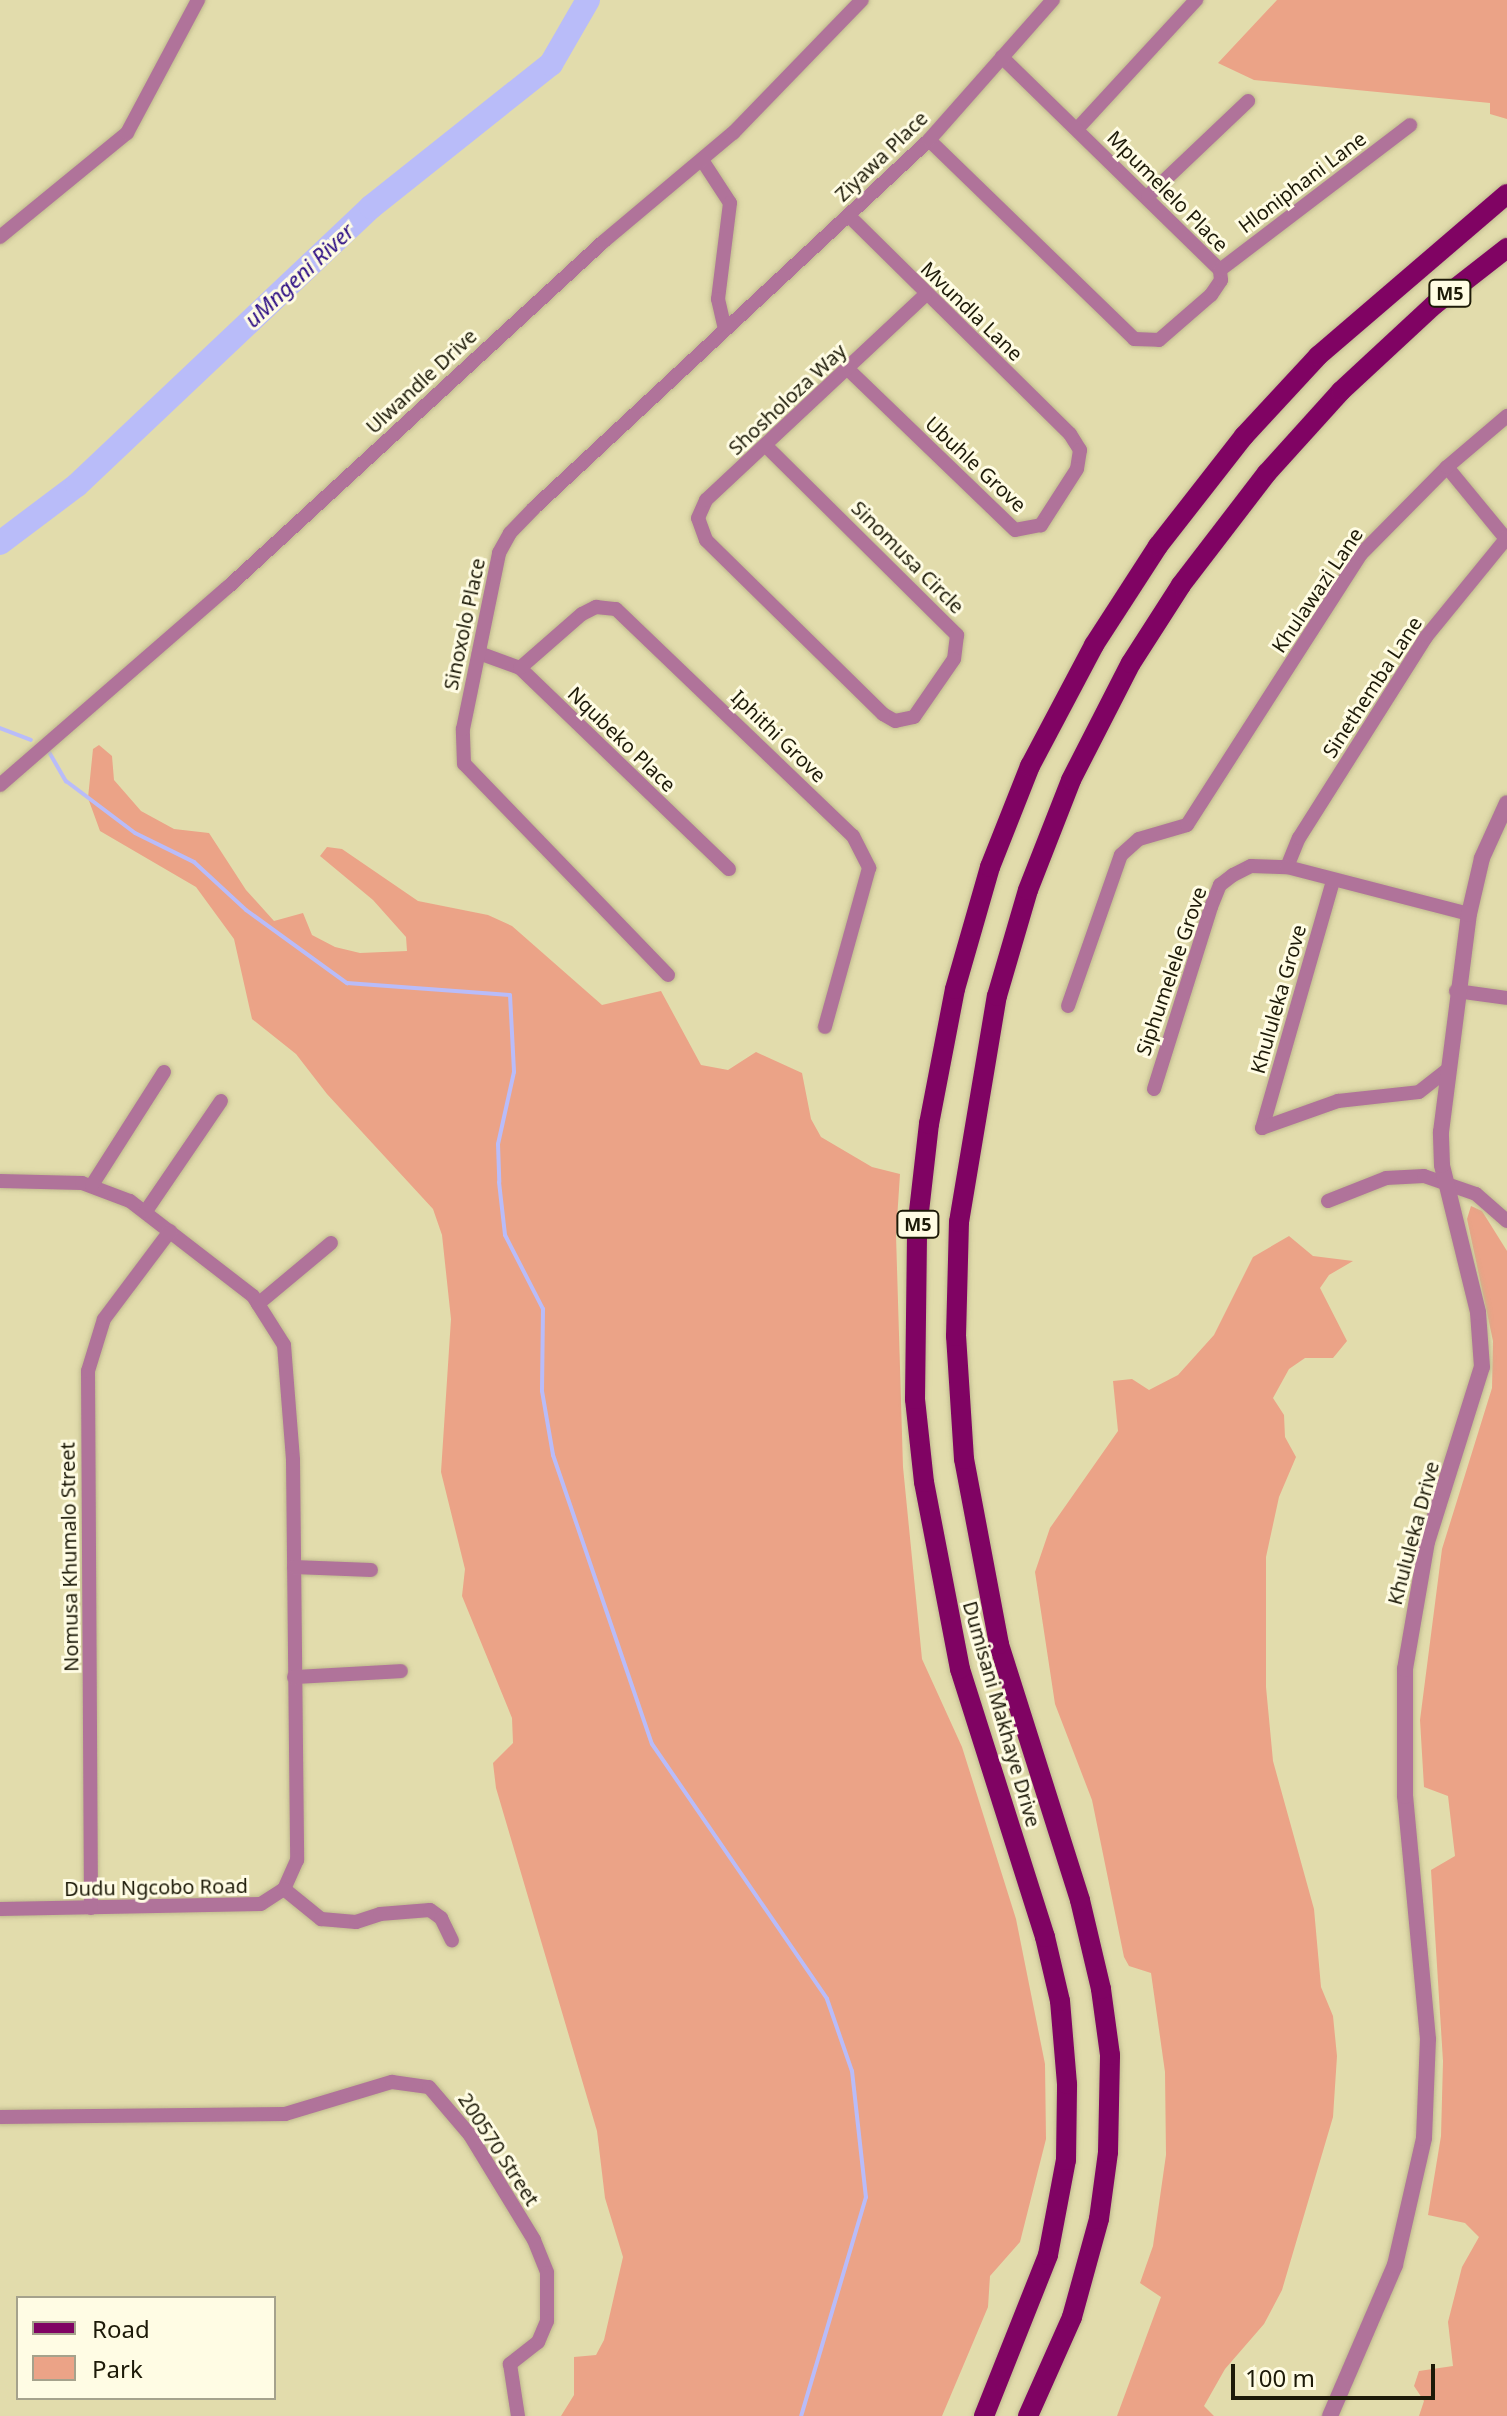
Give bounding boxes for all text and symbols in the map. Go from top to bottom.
street label: Ziyawa Place [830,106,932,206]
street label: Mpumelelo Place [1103,126,1233,256]
street label: Hloniphani Lane [1233,126,1371,238]
water label: uMngeni River [239,218,359,332]
street label: Mvundla Lane [916,256,1028,366]
road number: M5 [1428,279,1472,307]
street label: Ulwandle Drive [361,324,481,438]
street label: Shosholoza Way [723,338,851,460]
street label: Ubuhle Grove [921,411,1031,517]
street label: Sinomusa Circle [847,496,969,618]
street label: Khulawazi Lane [1266,523,1368,657]
street label: Sinoxolo Place [438,556,490,692]
street label: Sinethemba Lane [1317,612,1427,762]
street label: Nqubeko Place [563,681,681,797]
street label: Iphithi Grove [727,685,831,787]
street label: Siphumelele Grove [1131,884,1211,1058]
street label: Khululeka Grove [1245,922,1311,1076]
road number: M5 [896,1210,940,1238]
street label: Nomusa Khumalo Street [55,1442,83,1672]
street label: Khululeka Drive [1382,1459,1444,1607]
street label: Dumisani Makhaye Drive [958,1598,1046,1830]
street label: Dudu Ngcobo Road [64,1873,248,1901]
street label: 200570 Street [454,2088,544,2210]
legend [16,2296,276,2400]
text: Road [92,2312,150,2345]
scale bar [1235,2348,1439,2398]
text: Park [92,2352,143,2385]
text: 100 m [1245,2361,1315,2394]

